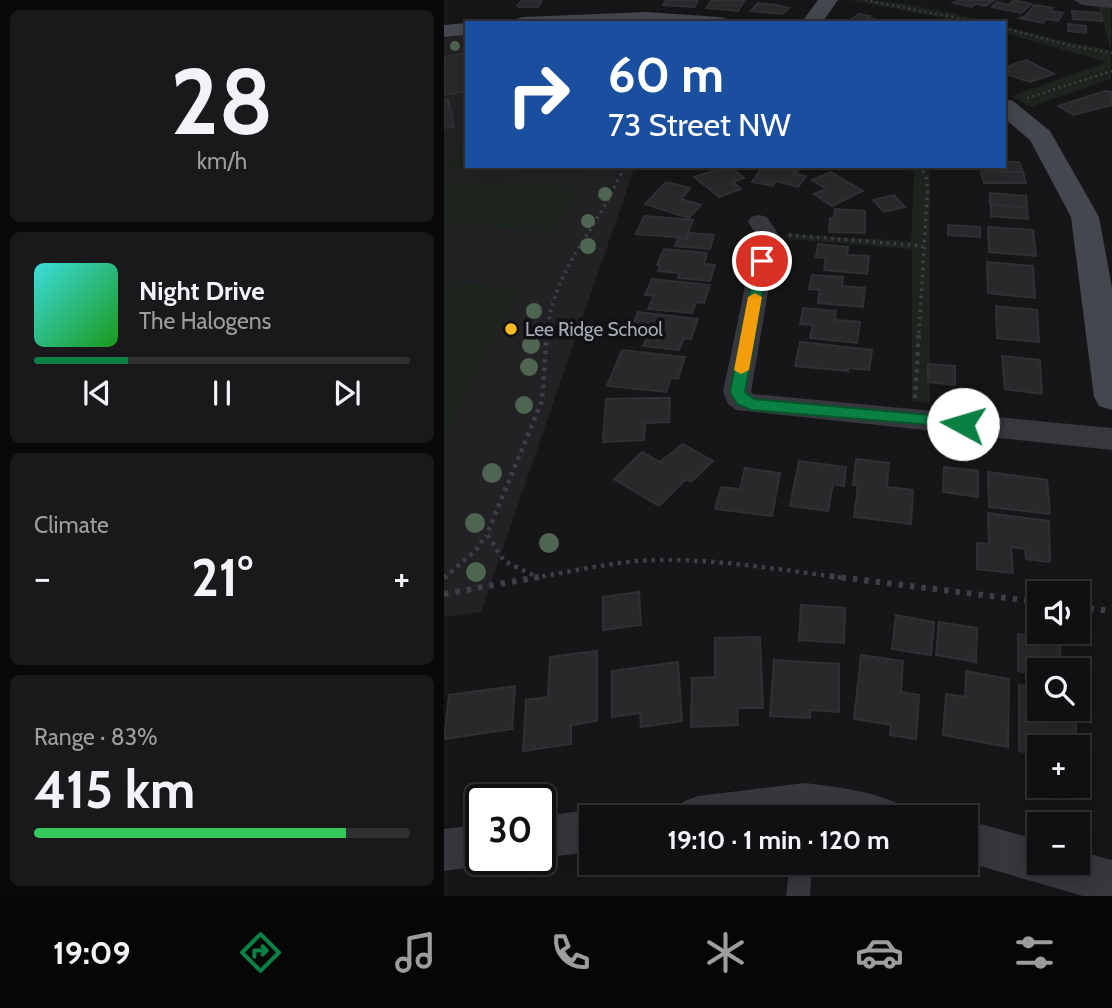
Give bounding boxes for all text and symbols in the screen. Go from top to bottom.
text: 60 m [608,45,724,104]
text: 28 [170,46,274,157]
icon: right [493,49,584,140]
text: 73 Street NW [608,105,791,144]
text: km/h [197,147,247,175]
pin [732,231,792,291]
icon: arrive [743,242,781,280]
text: Night Drive [139,275,265,307]
text: The Halogens [139,307,271,335]
place label: Lee Ridge School [525,318,663,341]
marker: Lee Ridge School [503,321,519,337]
icon: previous [78,374,116,412]
icon: pause [203,374,241,412]
icon: next [328,374,366,412]
position arrow [926,387,1000,461]
text: Climate [34,511,109,539]
text: 21° [191,546,253,609]
text: − [34,554,51,601]
text: + [393,554,410,601]
map controls [1027,581,1090,875]
button: sound [1027,581,1090,644]
button: search [1027,658,1090,721]
text: Range · 83% [34,723,158,751]
button: + [1027,735,1090,798]
text: 415 km [34,758,195,821]
speed limit sign: 30 [465,784,556,875]
button: − [1027,812,1090,875]
text: 19:10 · 1 min · 120 m [667,824,890,856]
icon: directions [236,928,285,977]
icon: music [391,928,440,977]
icon: phone [546,928,595,977]
icon: climate [701,928,750,977]
icon: car [855,928,904,977]
icon: filters [1010,928,1059,977]
text: 19:09 [53,933,130,972]

